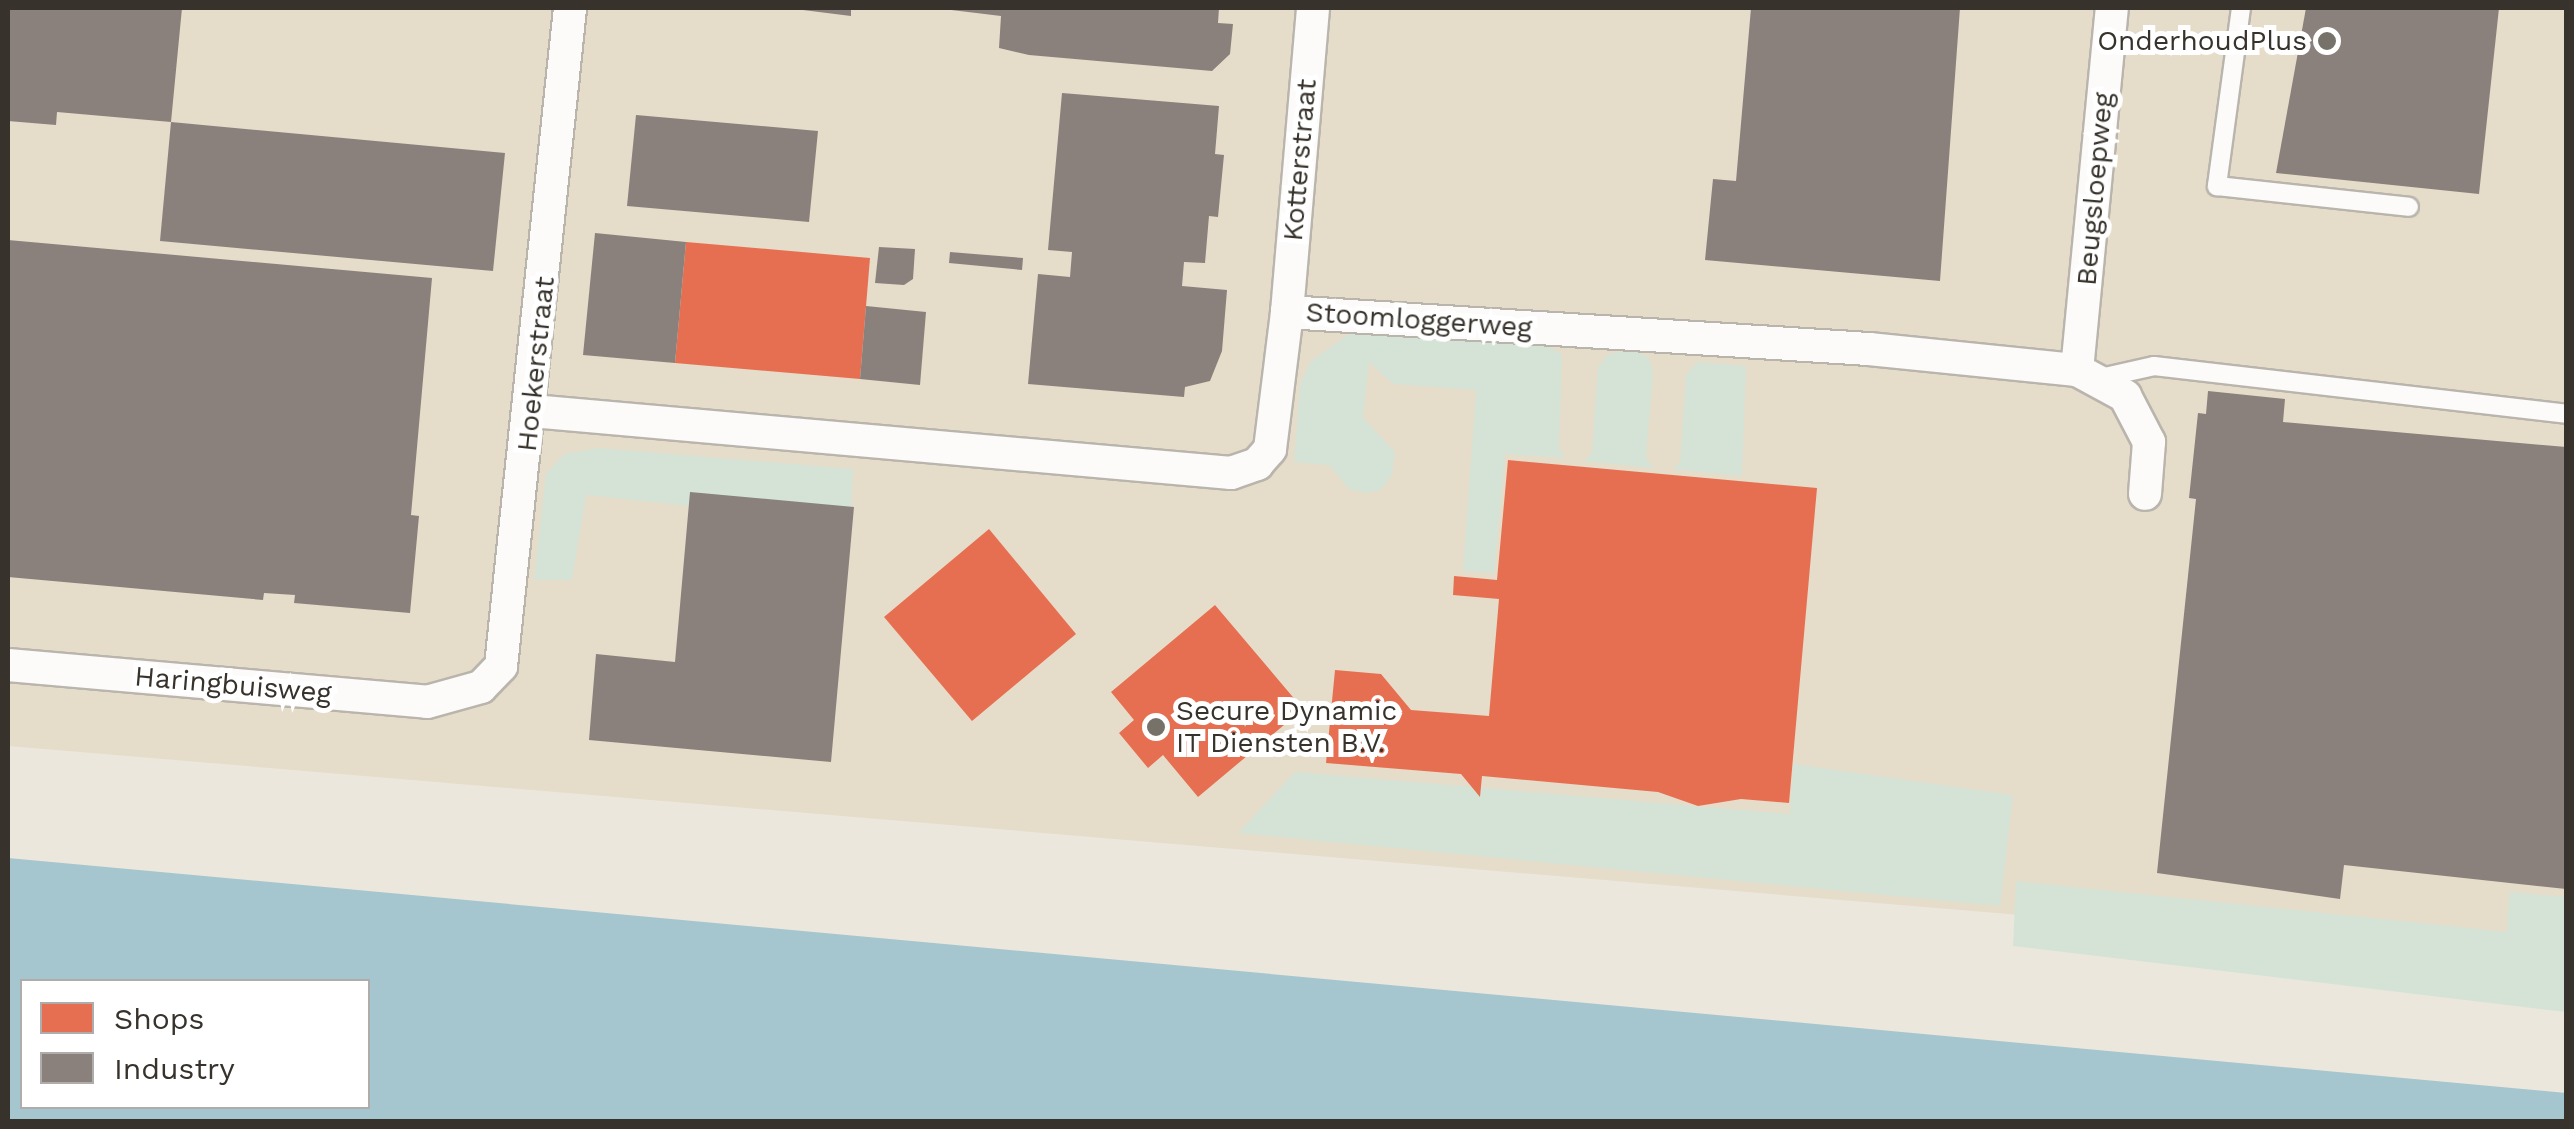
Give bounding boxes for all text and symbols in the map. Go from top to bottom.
place label: OnderhoudPlus [2097,24,2307,58]
marker: OnderhoudPlus [2316,30,2338,52]
street label: Kotterstraat [1276,77,1324,243]
street label: Beugsloepweg [2070,91,2120,287]
street label: Hoekerstraat [510,275,562,453]
street label: Stoomloggerweg [1305,295,1533,345]
street label: Haringbuisweg [133,660,333,710]
place label: Secure Dynamic IT Diensten B.V. [1176,694,1397,760]
marker: Secure Dynamic IT Diensten B.V. [1145,716,1167,738]
legend [20,979,370,1109]
text: Shops [114,1001,204,1036]
text: Industry [114,1051,235,1086]

